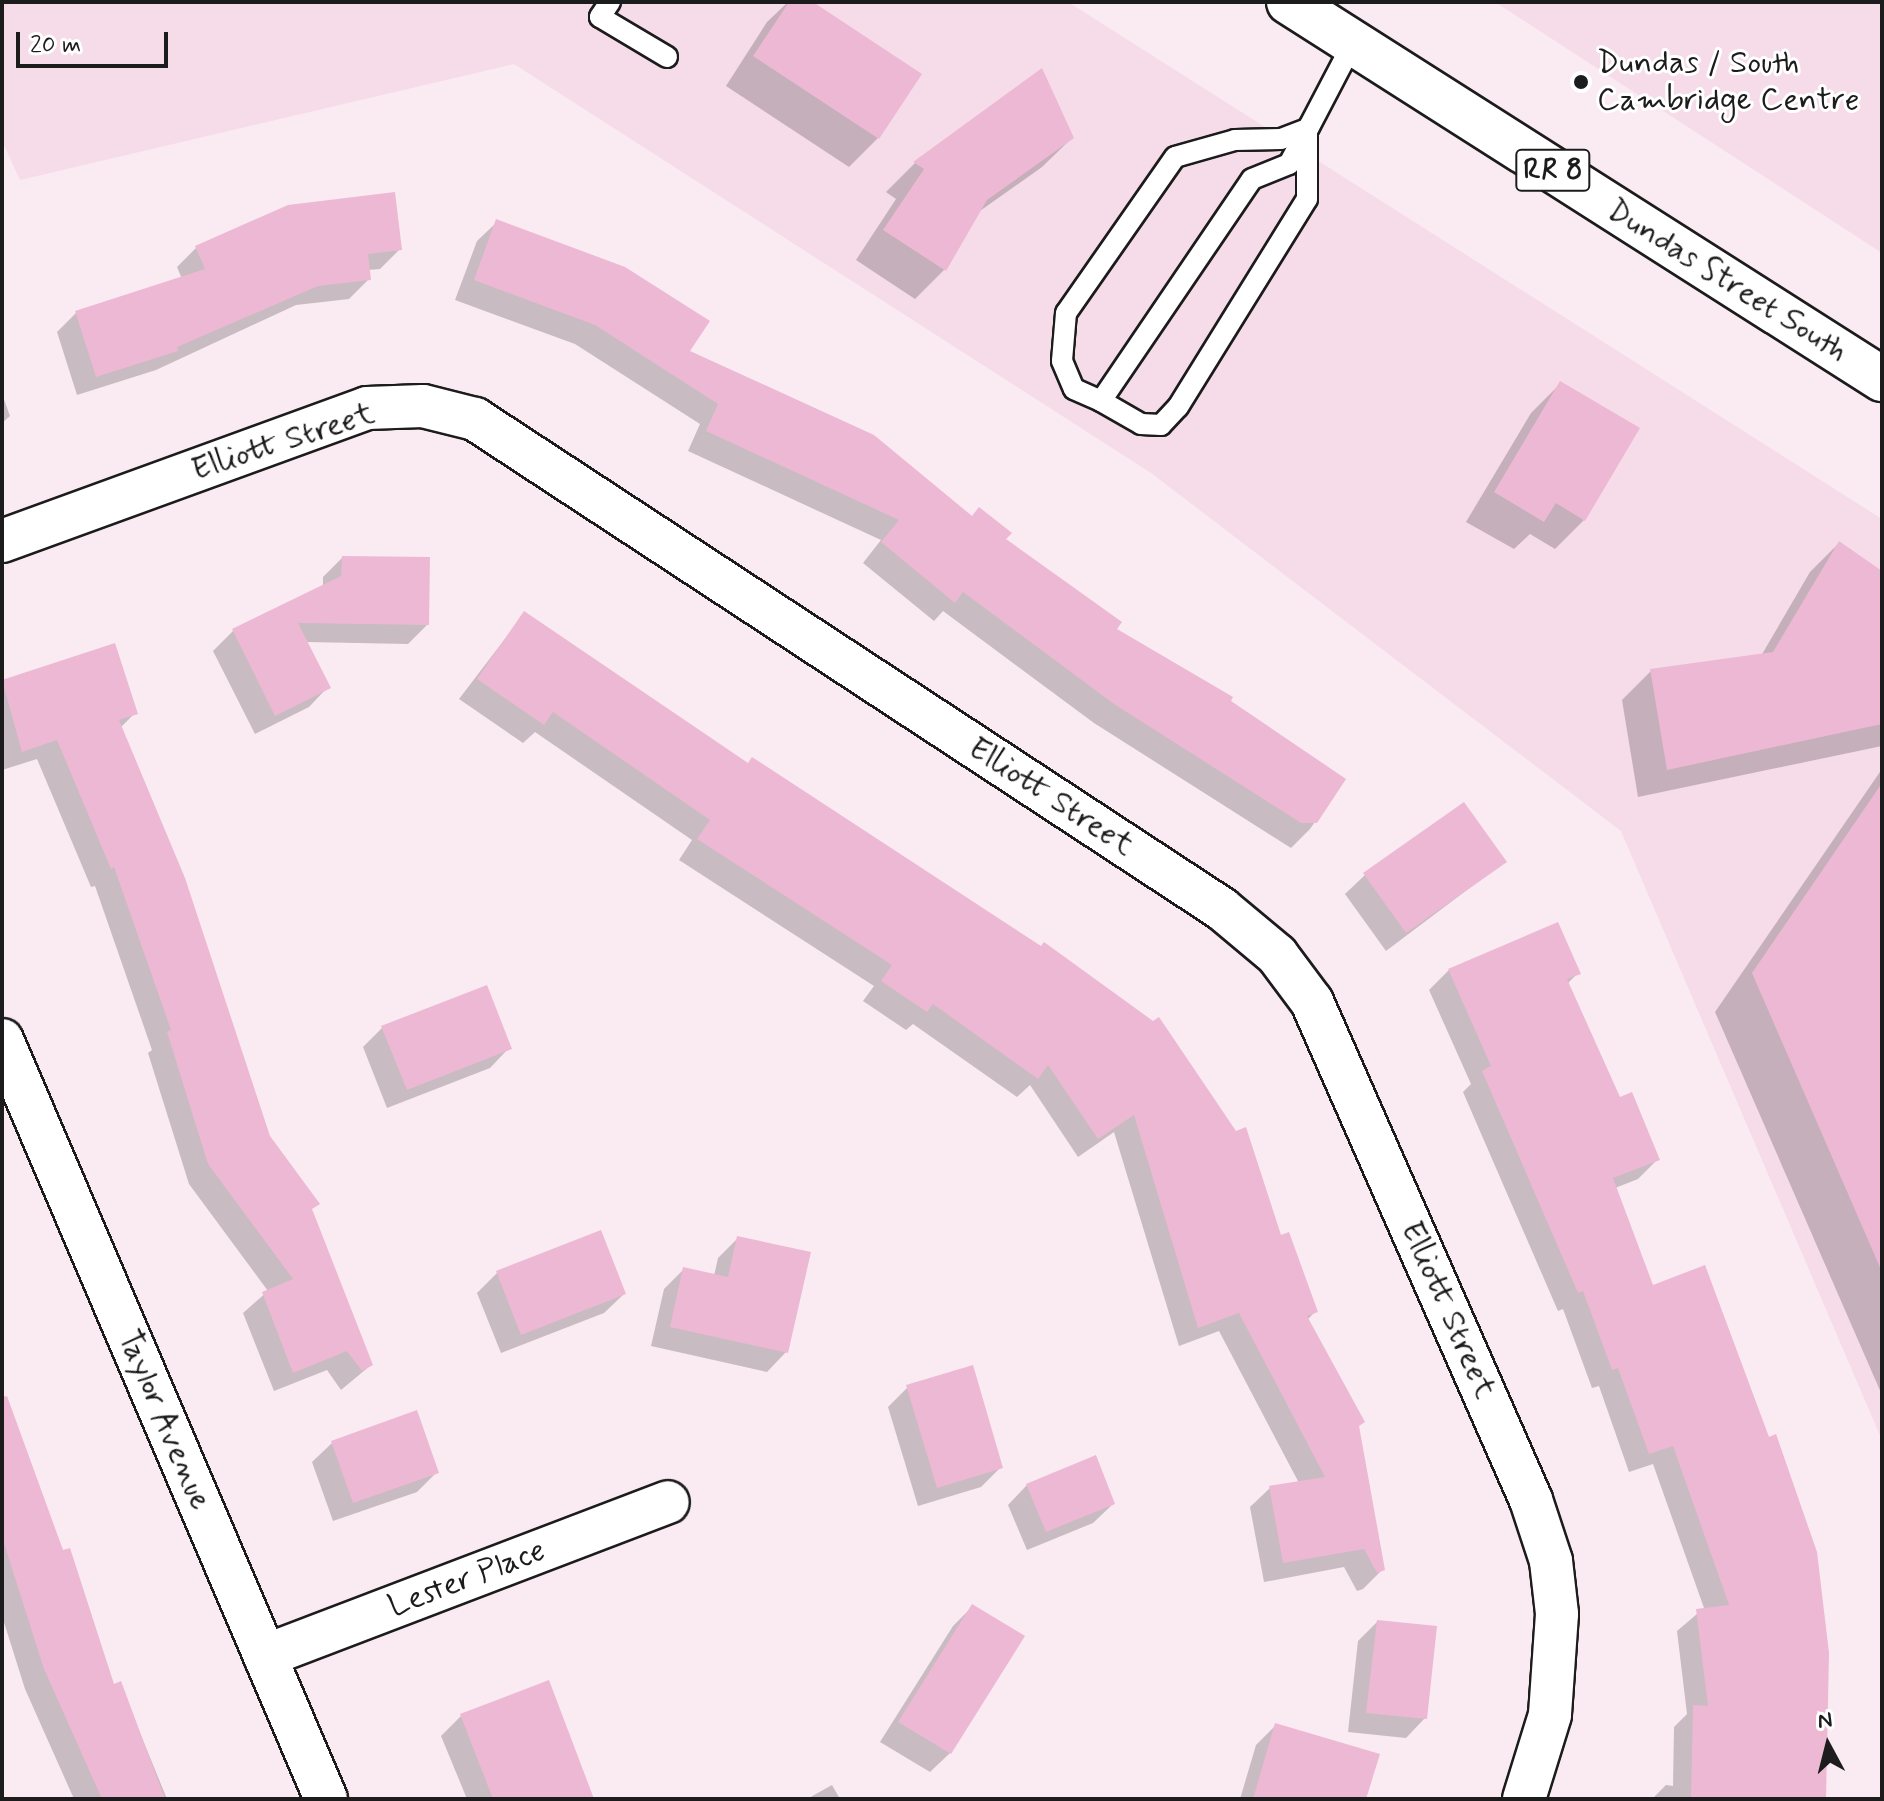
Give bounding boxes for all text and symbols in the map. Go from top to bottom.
scale bar [20,16,172,66]
text: 20 m [30,30,81,61]
place label: Dundas / South Cambridge Centre [1597,45,1859,120]
marker: Dundas / South Cambridge Centre [1572,73,1590,91]
road number: RR 8 [1515,144,1591,196]
street label: Dundas Street South [1598,191,1856,371]
street label: Elliott Street [187,394,379,490]
street label: Elliott Street [961,729,1141,865]
street label: Elliott Street [1392,1215,1504,1405]
street label: Taylor Avenue [109,1326,219,1514]
street label: Lester Place [383,1531,551,1627]
north arrow [1788,1705,1868,1785]
text: N [1816,1706,1834,1736]

